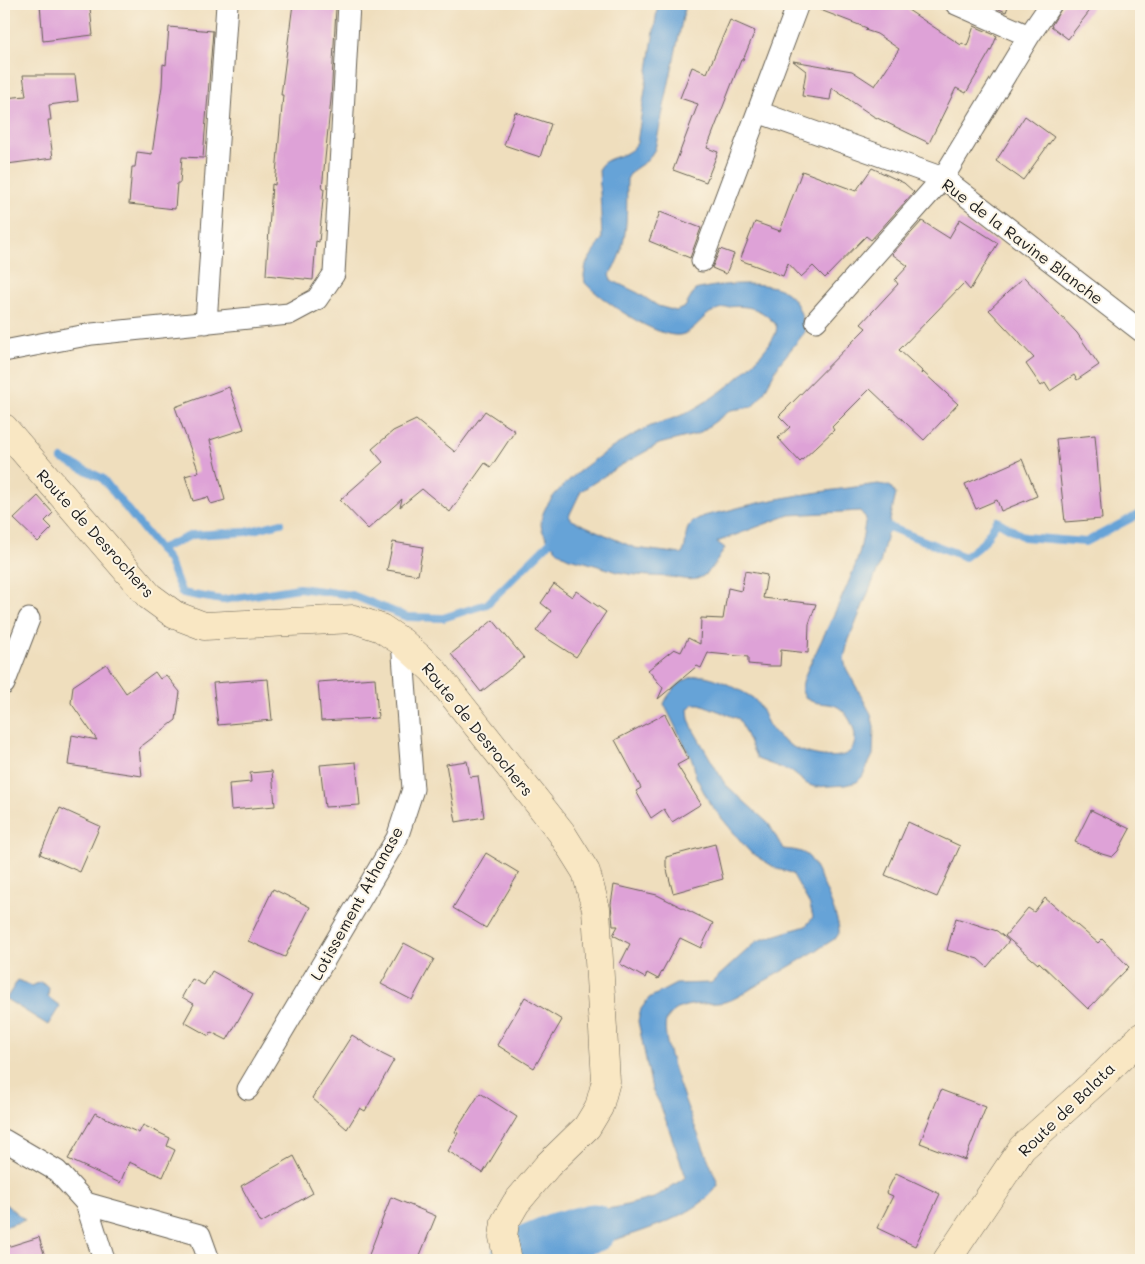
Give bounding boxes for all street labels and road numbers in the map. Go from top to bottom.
street label: Rue de la Ravine Blanche [938,173,1108,309]
street label: Route de Desrochers [33,464,159,602]
street label: Route de Desrochers [418,658,538,800]
street label: Lotissement Athanase [305,822,407,984]
street label: Route de Balata [1013,1057,1119,1161]

